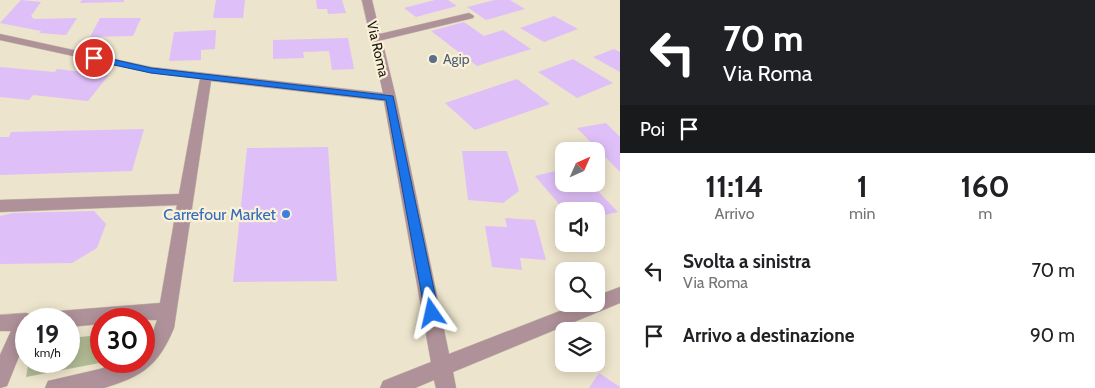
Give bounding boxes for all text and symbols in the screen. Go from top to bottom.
text: 70 m [723,17,804,60]
street label: Via Roma [363,19,393,79]
icon: left [640,20,705,85]
pin [73,37,115,79]
icon: arrive [80,44,108,72]
place label: Agip [443,50,470,68]
marker: Agip [427,53,439,65]
text: Via Roma [723,60,812,87]
icon: arrive [675,115,703,143]
text: Poi [640,118,665,141]
north arrow [555,142,605,192]
map controls [555,142,605,372]
text: 11:14 [705,168,764,205]
text: 1 [857,168,868,205]
text: 160 [961,168,1010,205]
button: sound [555,202,605,252]
text: Arrivo [715,204,754,223]
text: min [849,204,875,223]
text: m [978,204,992,223]
place label: Carrefour Market [163,205,277,224]
marker: Carrefour Market [280,208,292,220]
text: Svolta a sinistra [683,250,811,273]
icon: left [640,257,668,285]
text: 70 m [1031,259,1075,282]
button: search [555,262,605,312]
text: Via Roma [683,273,748,292]
position arrow [405,286,457,338]
speed limit sign: 30 [90,308,155,373]
text: 19 [36,319,59,349]
button: layers [555,322,605,372]
icon: arrive [640,322,668,350]
text: Arrivo a destinazione [683,324,854,347]
text: 90 m [1030,324,1075,347]
text: km/h [34,345,61,360]

